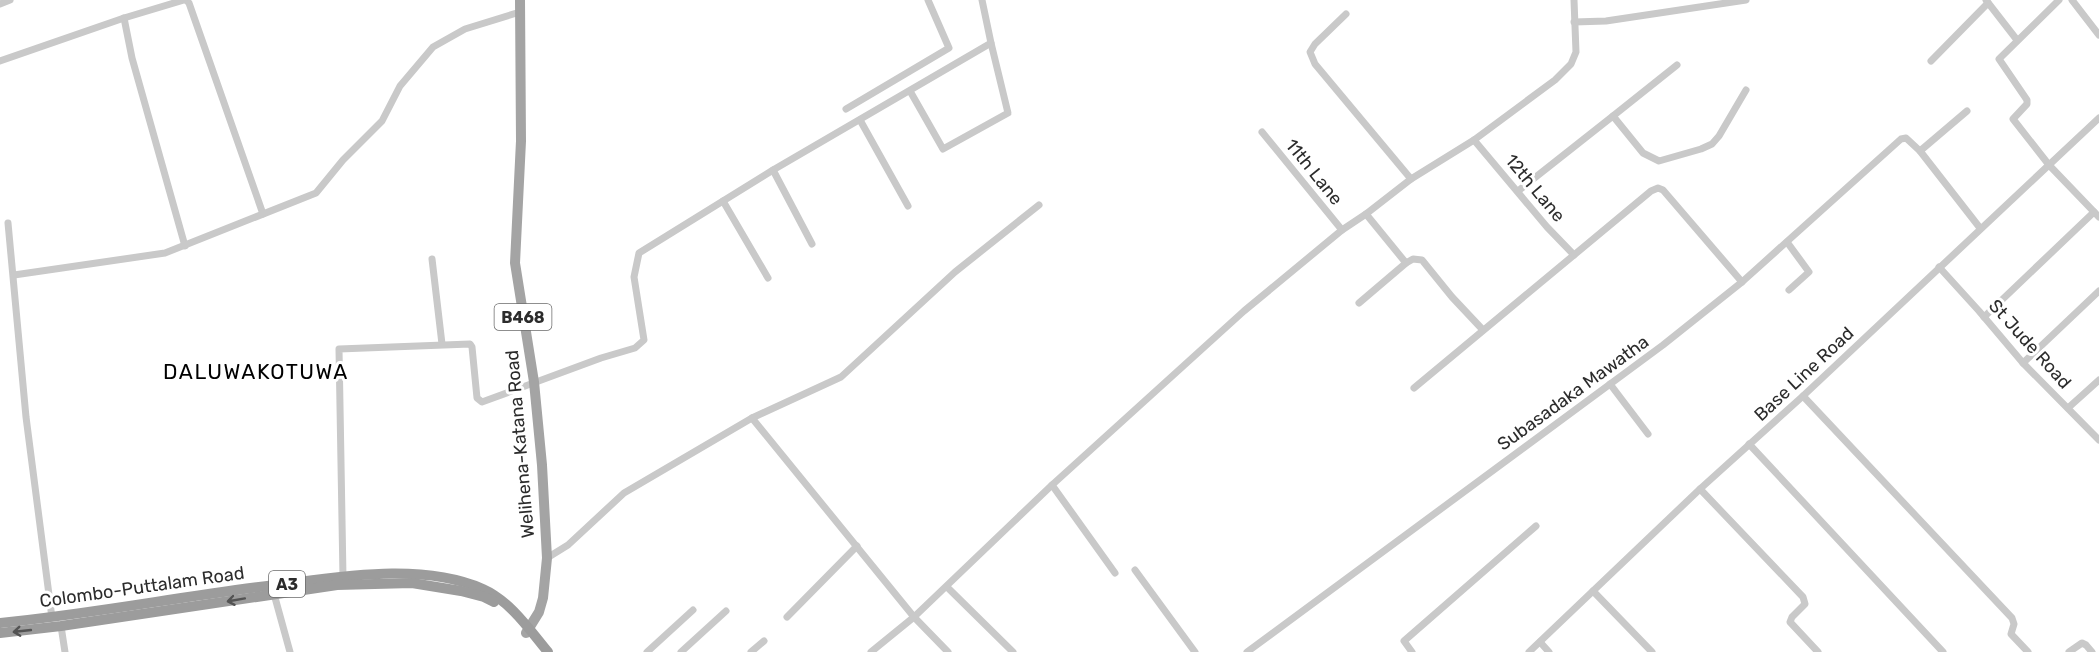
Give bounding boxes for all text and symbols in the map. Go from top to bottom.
street label: 11th Lane [1281,134,1347,210]
street label: 12th Lane [1500,150,1570,226]
street label: St Jude Road [1984,295,2076,393]
road number: B468 [494,304,552,330]
street label: Base Line Road [1750,322,1858,426]
street label: Subasadaka Mawatha [1493,331,1653,455]
street label: Welihena-Katana Road [501,349,539,539]
district label: DALUWAKOTUWA [163,359,349,384]
street label: Colombo-Puttalam Road [38,562,246,612]
road number: A3 [269,571,305,597]
one-way arrow [226,595,246,606]
one-way arrow [12,626,32,637]

